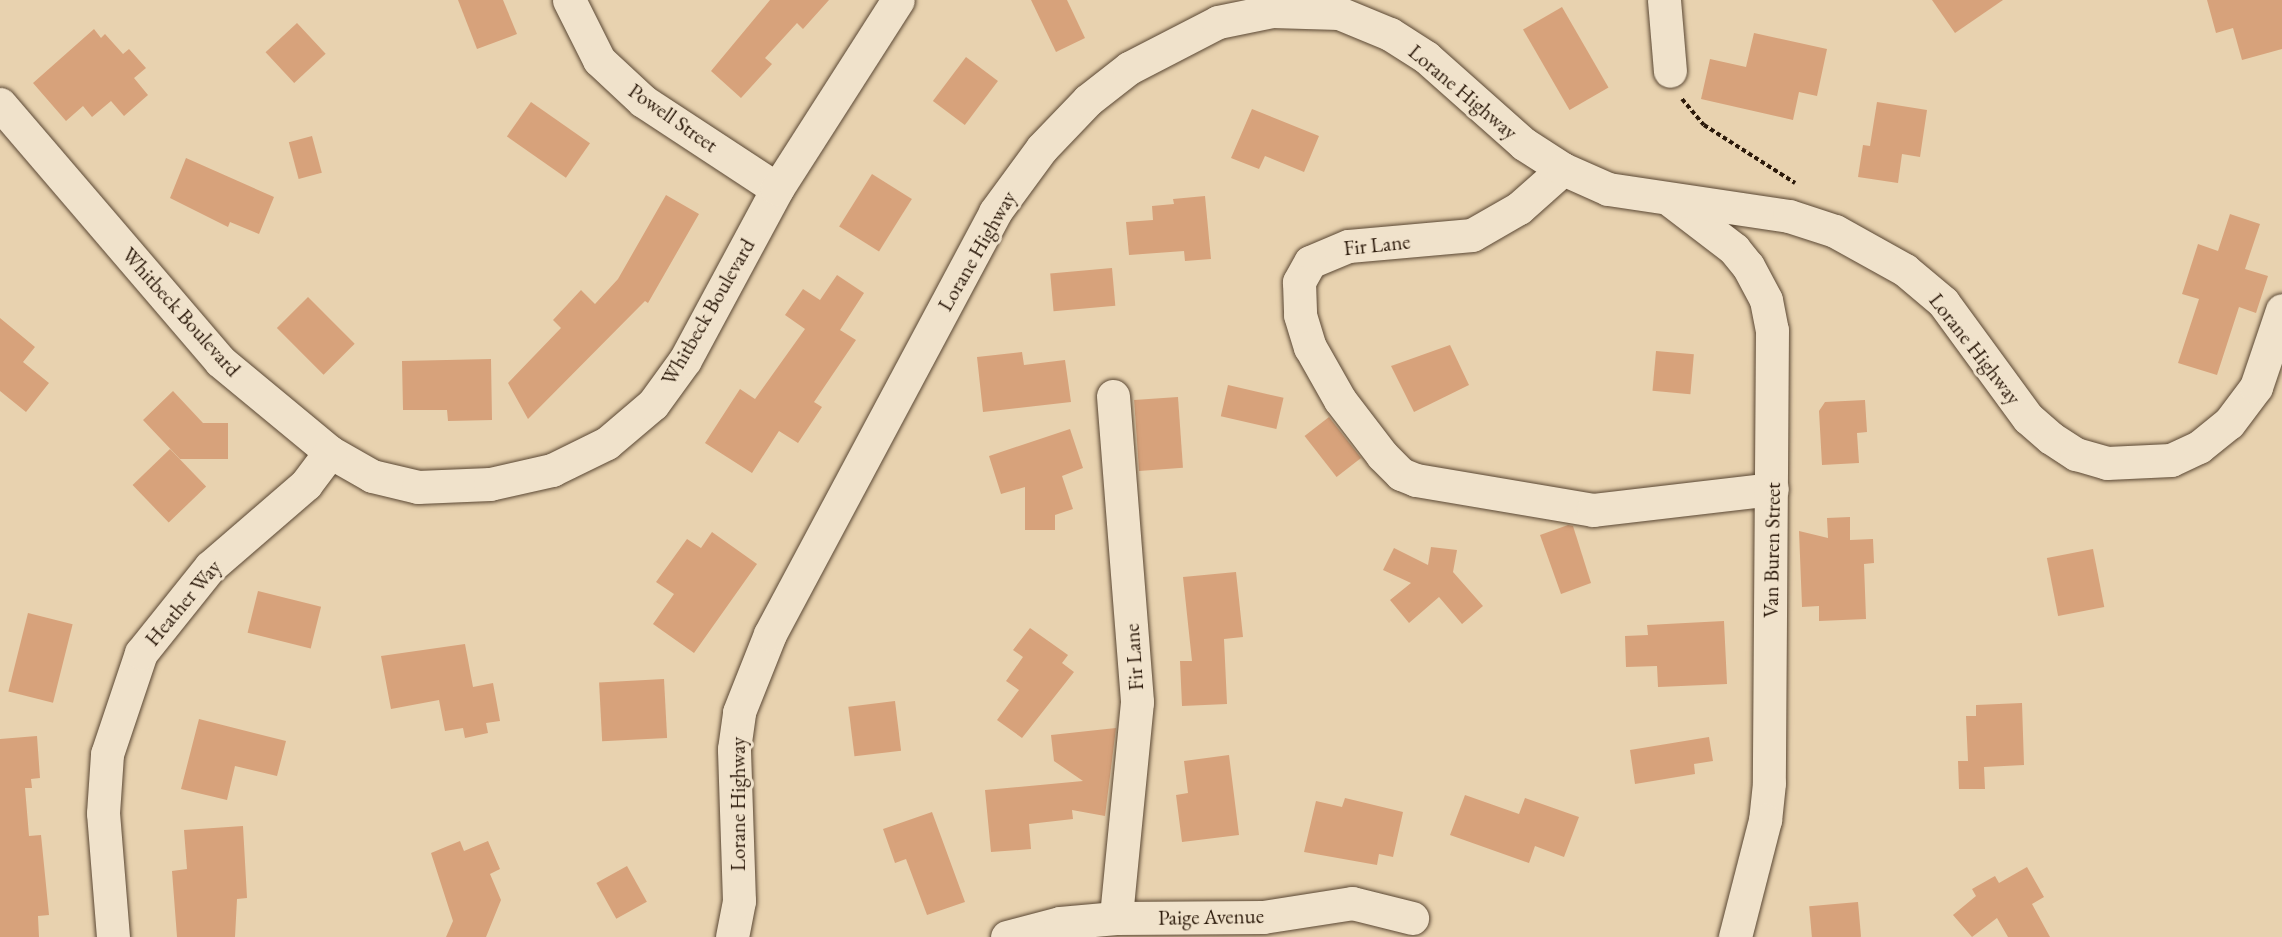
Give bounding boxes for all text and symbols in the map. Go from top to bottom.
street label: Lorane Highway [1403,39,1523,145]
street label: Powell Street [624,78,722,158]
street label: Lorane Highway [932,186,1022,316]
street label: Fir Lane [1342,229,1412,261]
street label: Whitbeck Boulevard [656,234,760,390]
street label: Whitbeck Boulevard [116,242,246,382]
street label: Lorane Highway [1924,288,2026,410]
street label: Van Buren Street [1758,482,1786,618]
street label: Heather Way [140,555,226,651]
street label: Fir Lane [1119,623,1149,691]
street label: Lorane Highway [725,737,751,871]
street label: Paige Avenue [1158,903,1264,931]

